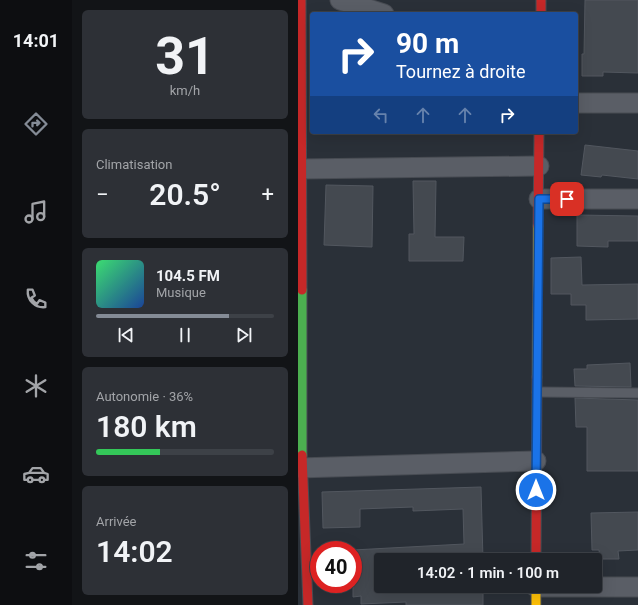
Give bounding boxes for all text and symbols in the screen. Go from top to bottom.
text: 31 [155,26,215,87]
text: 90 m [396,27,459,60]
icon: right [330,28,382,80]
text: 14:01 [13,30,59,51]
text: Tournez à droite [396,61,525,82]
text: km/h [170,83,200,98]
icon: left [370,104,392,126]
icon: ahead [412,104,434,126]
icon: ahead [454,104,476,126]
icon: right [496,104,518,126]
icon: directions [22,110,50,138]
text: Climatisation [96,157,172,172]
text: 20.5° [149,177,221,212]
text: − [96,182,109,207]
text: + [262,182,274,207]
pin [550,182,584,216]
icon: arrive [556,188,578,210]
icon: music [22,198,50,226]
text: 104.5 FM [156,267,220,285]
icon: phone [22,285,50,313]
text: Musique [156,285,206,300]
icon: previous [115,324,137,346]
icon: pause [174,324,196,346]
icon: next [233,324,255,346]
icon: climate [22,372,50,400]
text: Autonomie · 36% [96,389,193,404]
text: 180 km [96,409,197,444]
icon: car [22,460,50,488]
position arrow [515,469,557,511]
text: Arrivée [96,514,136,529]
text: 14:02 [96,534,173,569]
speed limit sign: 40 [310,541,362,593]
icon: filters [22,547,50,575]
text: 14:02 · 1 min · 100 m [417,564,559,582]

